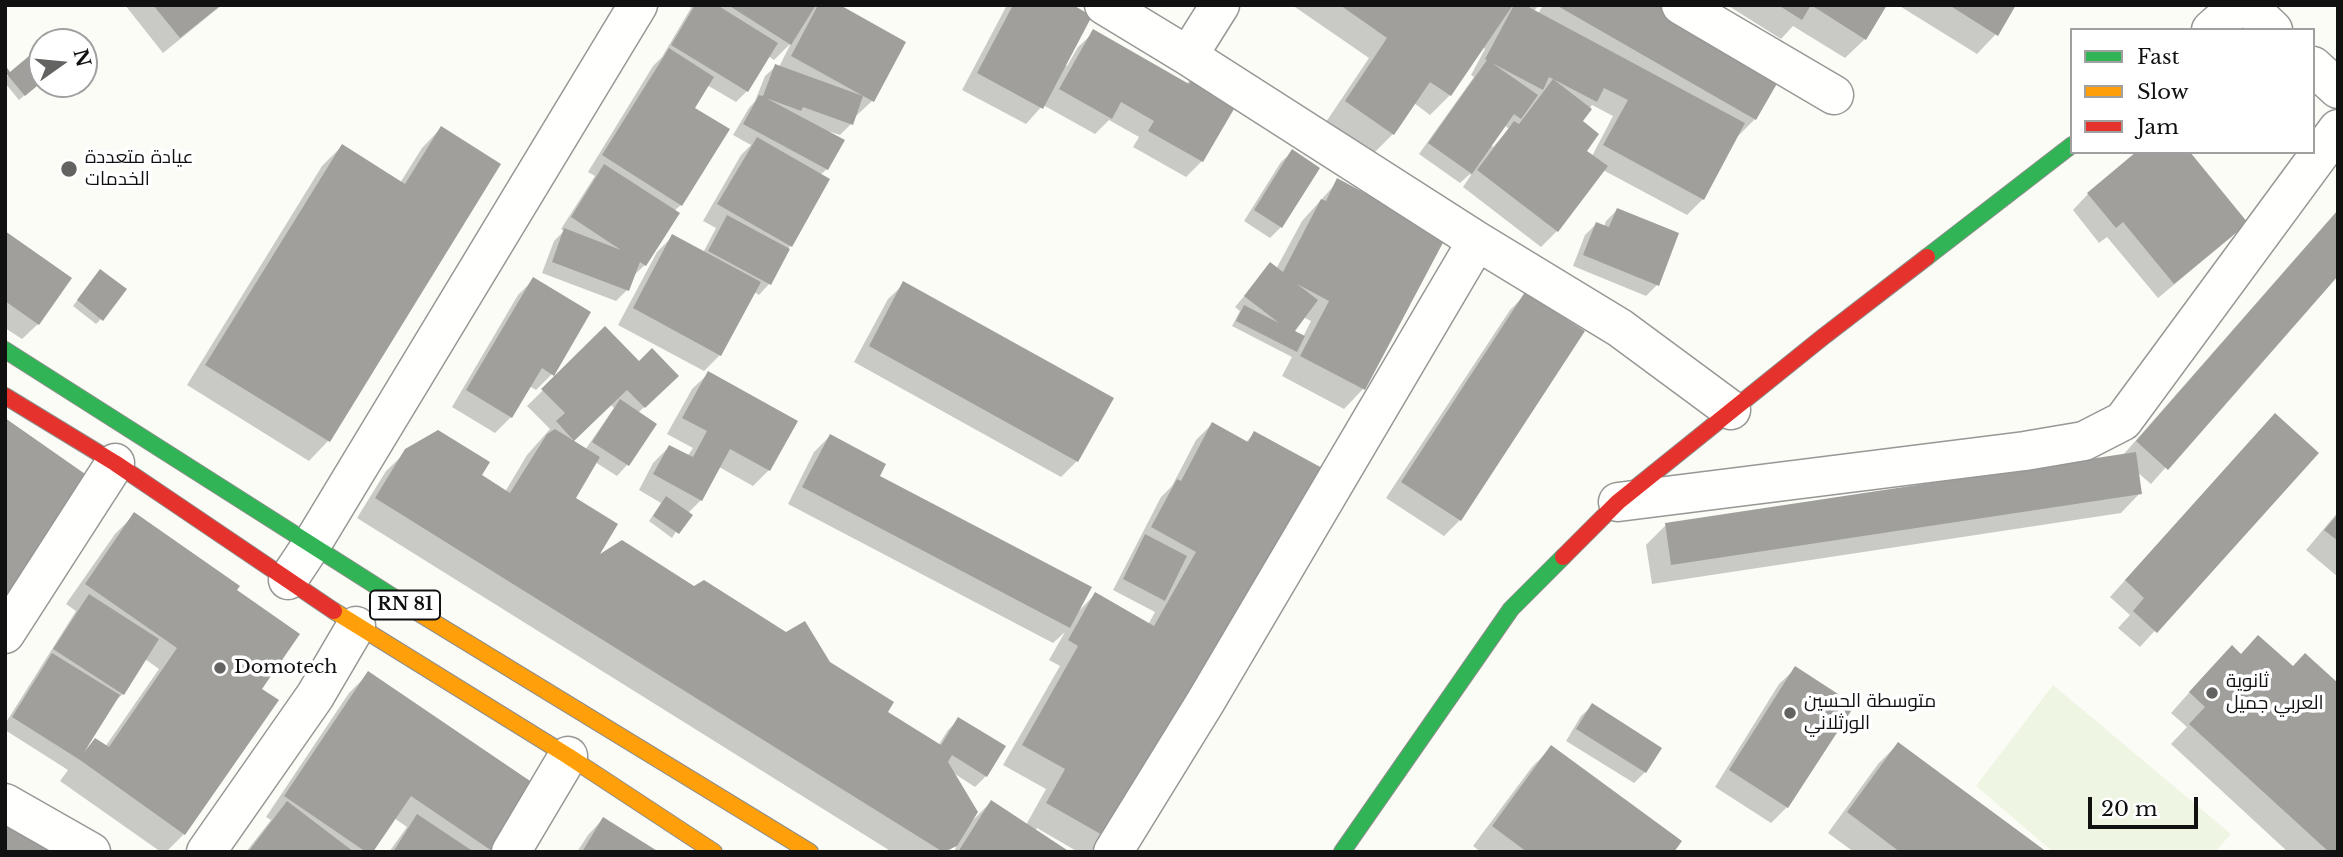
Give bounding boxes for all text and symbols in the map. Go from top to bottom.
north arrow [28,28,98,98]
legend [2070,28,2315,154]
text: Fast [2137,44,2179,70]
text: N [68,46,95,70]
text: Slow [2137,79,2189,105]
text: Jam [2137,114,2179,140]
place label: عيادة متعددة الخدمات [85,147,193,191]
marker: عيادة متعددة الخدمات [59,159,79,179]
road number: RN 81 [370,590,440,620]
place label: Domotech [234,657,337,679]
marker: Domotech [212,660,228,676]
place label: ثانوية العربي جميل [2226,671,2324,715]
marker: ثانوية العربي جميل [2204,685,2220,701]
place label: متوسطة الحسين الورثلاني [1804,691,1936,735]
marker: متوسطة الحسين الورثلاني [1782,705,1798,721]
scale bar [2091,784,2201,828]
text: 20 m [2101,796,2158,822]

